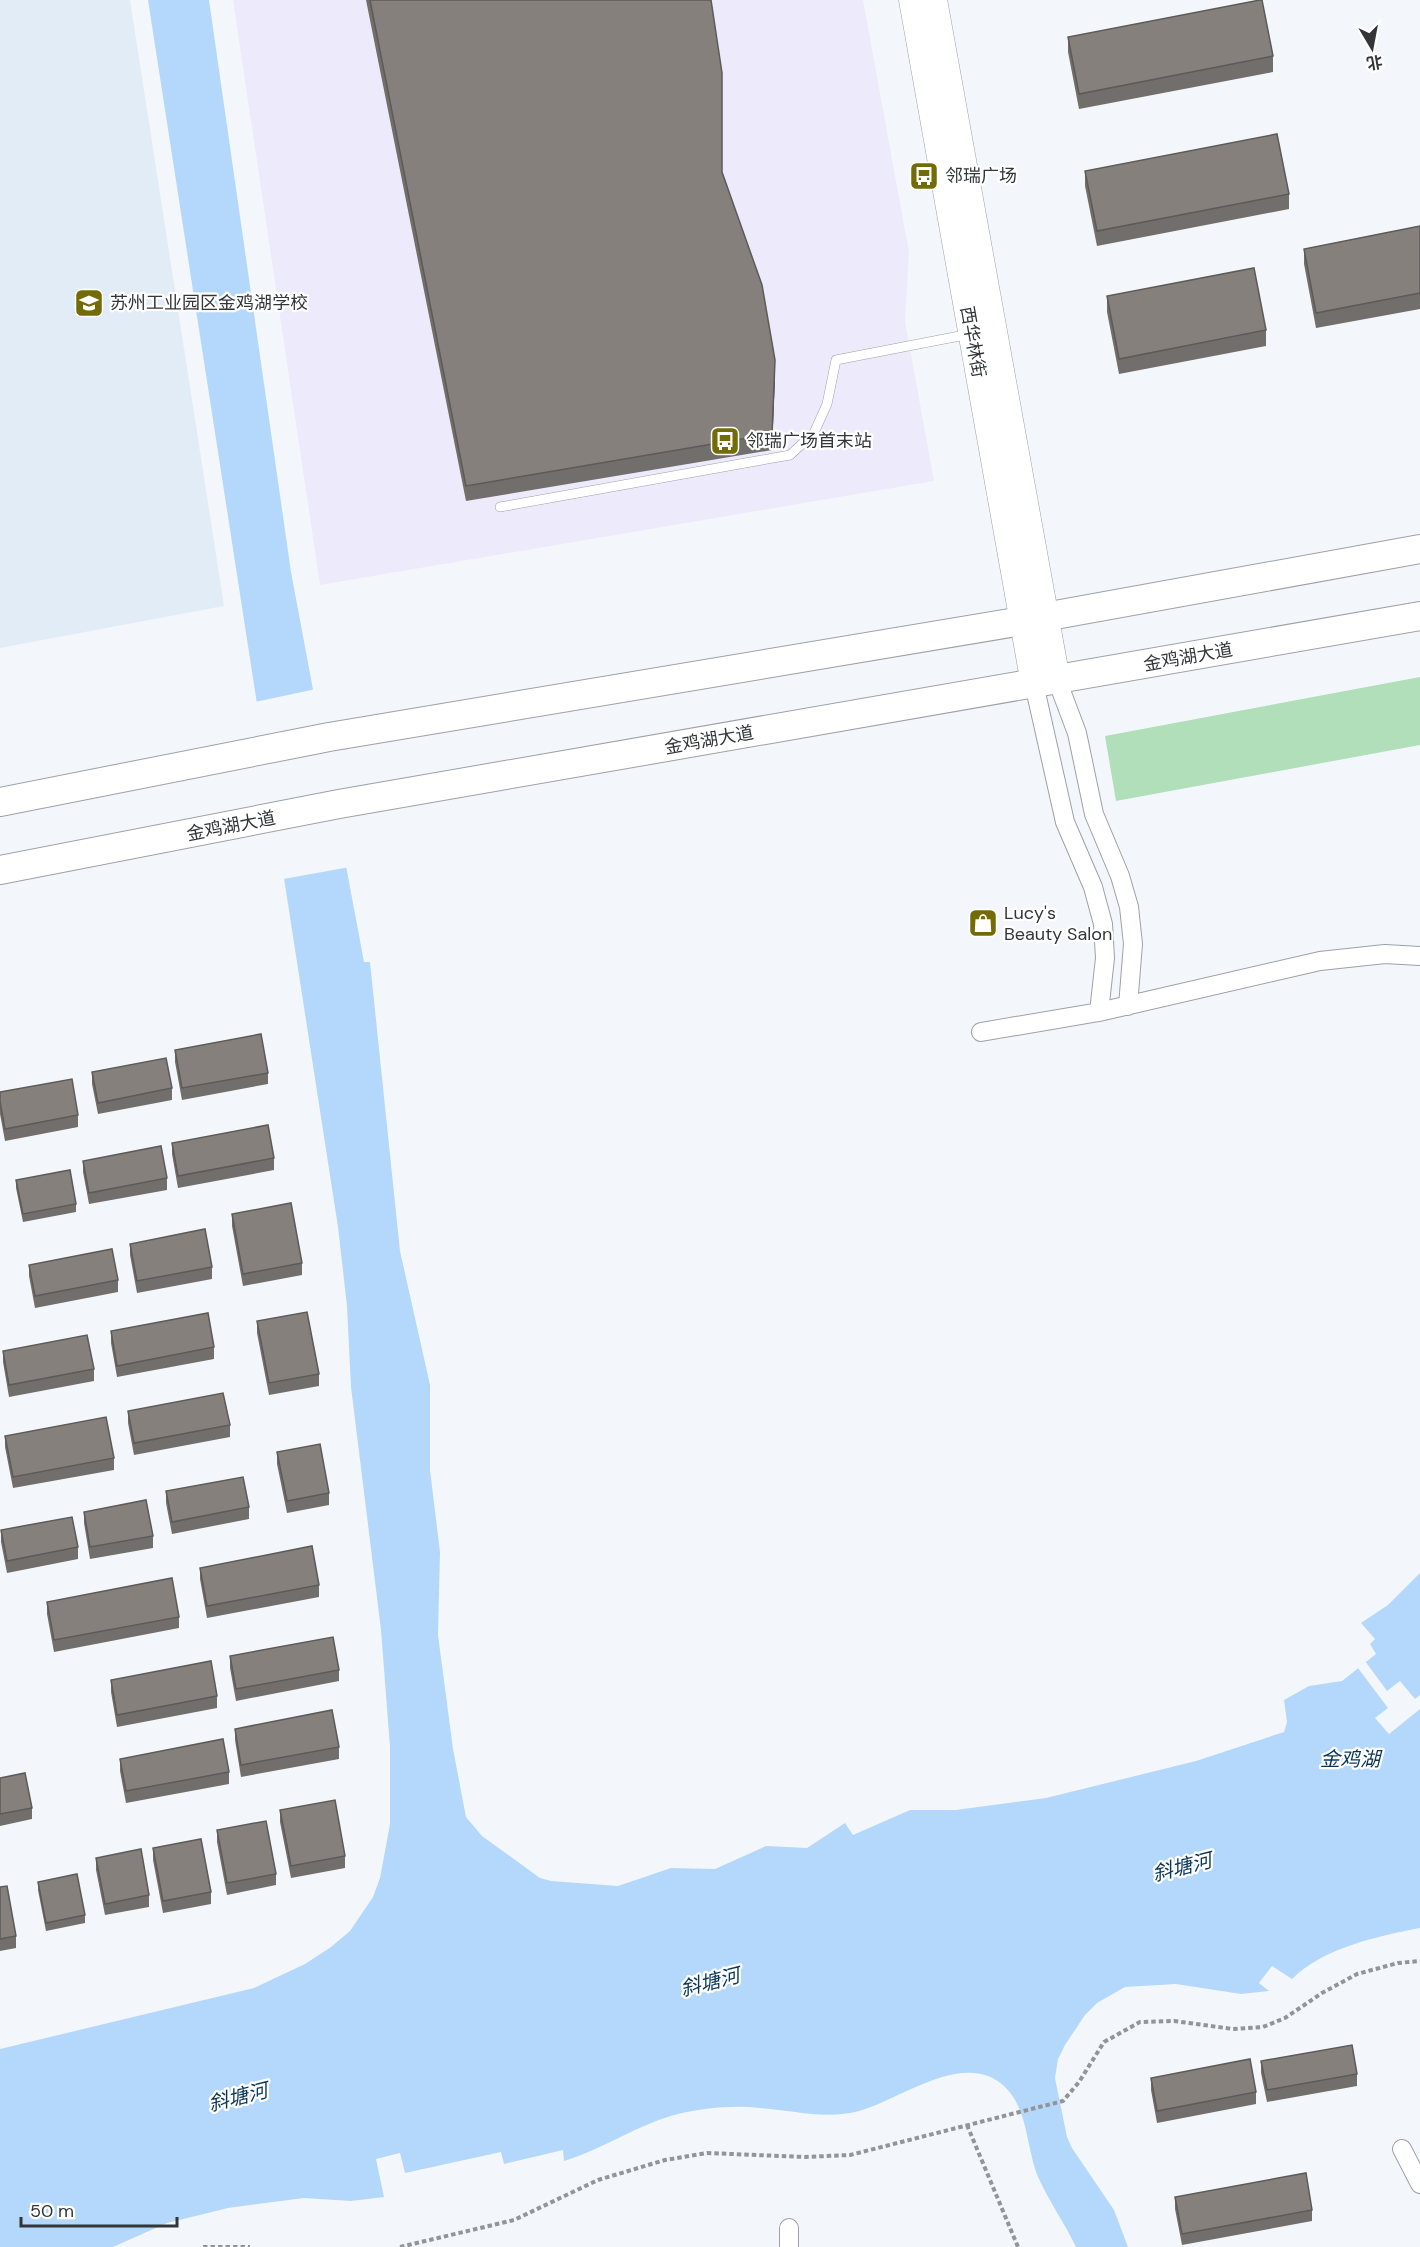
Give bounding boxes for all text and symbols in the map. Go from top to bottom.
north arrow [1342,18,1402,78]
text: 北 [1365,51,1384,74]
bus stop icon: 邻瑞广场 [908,160,940,192]
place label: 邻瑞广场 [945,164,1017,188]
school or university icon: 苏州工业园区金鸡湖学校 [73,287,105,319]
place label: 苏州工业园区金鸡湖学校 [110,291,308,315]
street label: 西华林街 [955,304,991,380]
bus stop icon: 邻瑞广场首末站 [709,425,741,457]
place label: 邻瑞广场首末站 [746,429,872,453]
street label: 金鸡湖大道 [1142,637,1234,677]
street label: 金鸡湖大道 [663,720,755,760]
street label: 金鸡湖大道 [185,806,277,846]
place label: Lucy's Beauty Salon [1004,901,1112,946]
shop icon: Lucy's Beauty Salon [967,907,999,939]
water label: 金鸡湖 [1320,1746,1383,1772]
water label: 斜塘河 [1150,1846,1218,1887]
water label: 斜塘河 [678,1961,746,2002]
water label: 斜塘河 [206,2076,274,2117]
scale bar [21,2190,177,2228]
text: 50 m [30,2199,74,2223]

